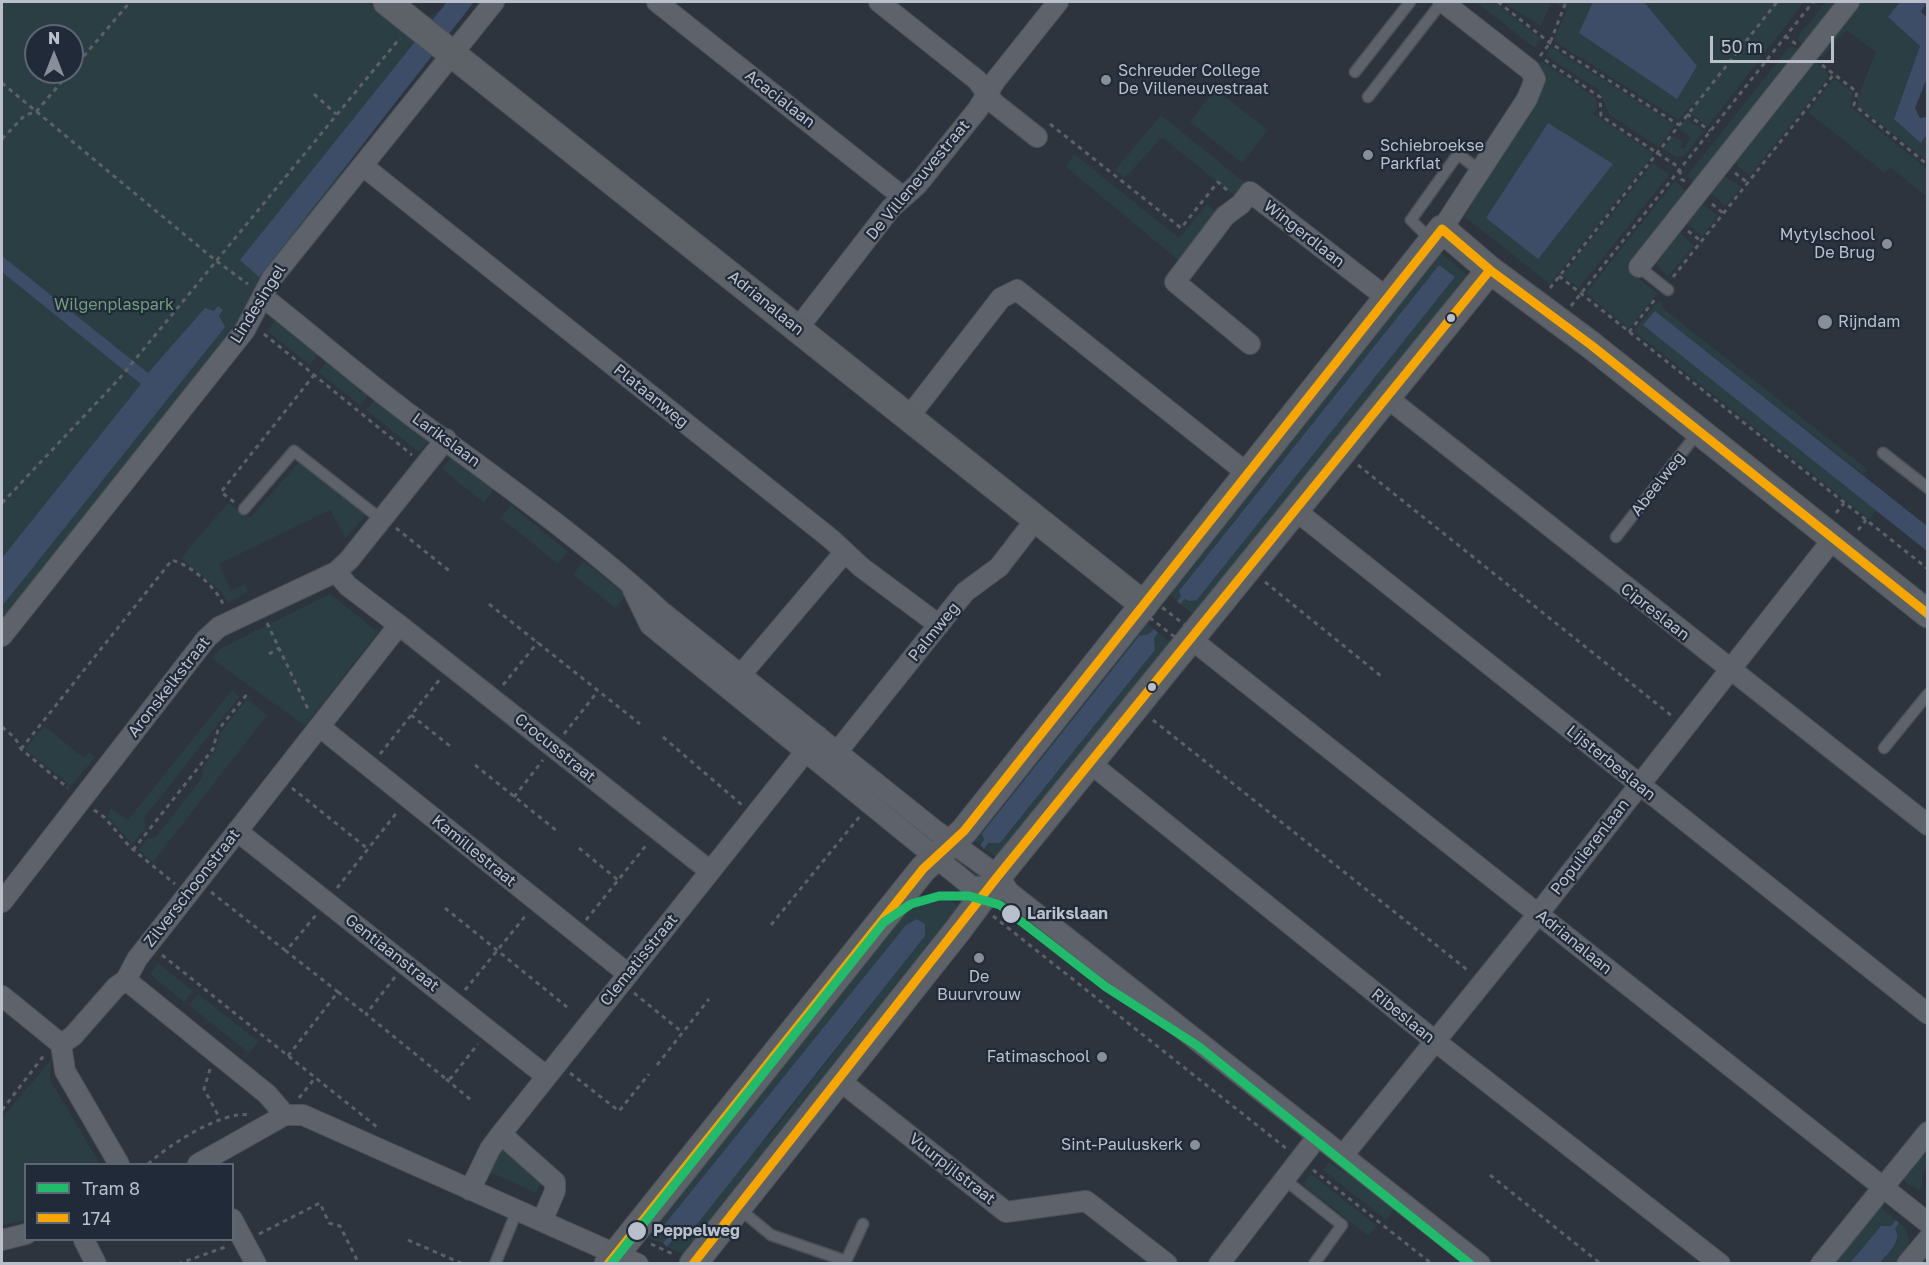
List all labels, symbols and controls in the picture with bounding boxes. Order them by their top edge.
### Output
north arrow [24,24,84,84]
scale bar [1713,24,1838,62]
text: N [48,28,60,48]
text: 50 m [1721,35,1763,57]
place label: Schreuder College De Villeneuvestraat [1118,61,1269,99]
street label: Acacialaan [741,66,819,132]
marker: Schreuder College De Villeneuvestraat [1099,73,1113,87]
street label: De Villeneuvestraat [862,116,974,244]
place label: Schiebroekse Parkflat [1380,136,1484,174]
marker: Schiebroekse Parkflat [1361,148,1375,162]
street label: Wingerdlaan [1260,196,1348,272]
place label: Mytylschool De Brug [1780,225,1875,263]
marker: Mytylschool De Brug [1880,237,1894,251]
street label: Lindesingel [226,261,290,347]
street label: Adrianalaan [724,267,808,339]
park label: Wilgenplaspark [54,295,174,315]
unlabelled marker [1445,312,1457,324]
place label: Rijndam [1838,312,1900,332]
marker: Rijndam [1816,313,1834,331]
street label: Plataanweg [610,360,692,432]
street label: Larikslaan [408,409,484,471]
street label: Abeelweg [1627,448,1689,520]
street label: Cipreslaan [1617,579,1693,645]
street label: Palmweg [904,599,964,665]
street label: Aronskelkstraat [124,633,214,741]
unlabelled marker [1146,681,1158,693]
street label: Crocusstraat [511,709,599,787]
street label: Lijsterbeslaan [1563,721,1659,805]
street label: Populierenlaan [1547,795,1633,899]
street label: Kamillestraat [428,811,520,891]
street label: Zilverschoonstraat [140,825,244,951]
marker: Larikslaan [1000,903,1022,925]
place label: Larikslaan [1027,904,1108,924]
street label: Adrianalaan [1532,906,1616,978]
street label: Gentiaanstraat [341,910,443,996]
street label: Clematisstraat [596,910,682,1010]
marker: De Buurvrouw [972,951,986,965]
place label: De Buurvrouw [937,967,1021,1005]
street label: Ribeslaan [1368,985,1438,1047]
place label: Fatimaschool [987,1047,1090,1067]
marker: Fatimaschool [1095,1050,1109,1064]
street label: Vuurpijlstraat [905,1129,999,1209]
place label: Sint-Pauluskerk [1061,1135,1183,1155]
marker: Sint-Pauluskerk [1188,1138,1202,1152]
legend [24,1163,234,1241]
text: Tram 8 [82,1177,140,1199]
text: 174 [82,1207,111,1229]
marker: Peppelweg [626,1220,648,1242]
place label: Peppelweg [653,1221,740,1241]

